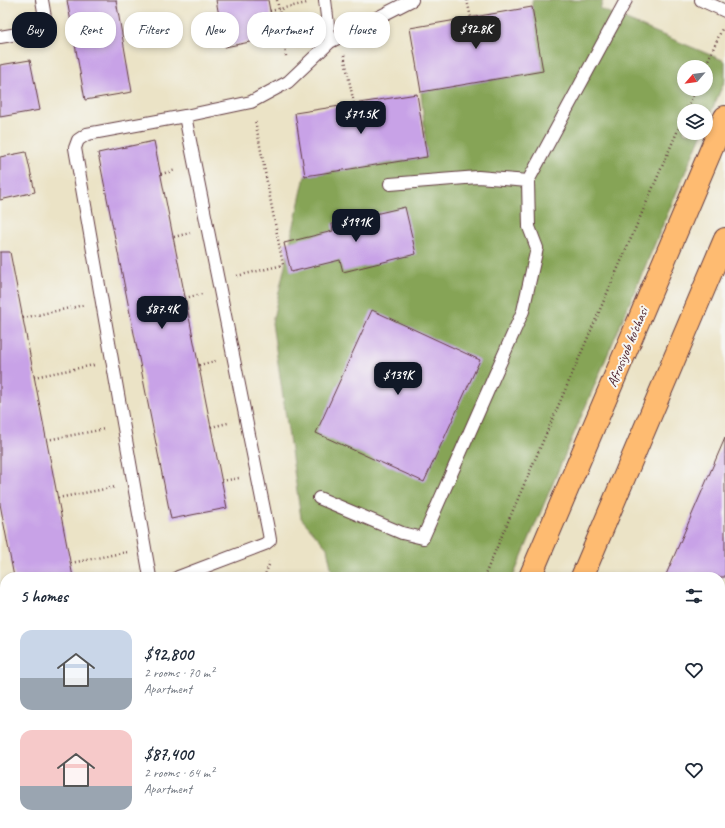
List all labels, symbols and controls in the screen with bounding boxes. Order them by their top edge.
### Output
chip: Buy [12,12,57,48]
chip: Rent [65,12,116,48]
chip: Filters [124,12,183,48]
chip: New [191,12,239,48]
chip: Apartment [247,12,326,48]
chip: House [334,12,390,48]
pin: $92.8K [443,16,509,50]
text: $92.8K [460,21,492,37]
north arrow [677,60,713,96]
map controls [677,60,713,140]
pin: $71.5K [328,101,394,135]
button: layers [677,104,713,140]
text: $71.5K [345,106,377,122]
pin: $191K [328,209,384,243]
text: $191K [341,214,371,230]
pin: $87.4K [129,296,195,330]
text: $87.4K [146,301,178,317]
street label: Afrosiyob ko'chasi [603,303,653,389]
pin: $139K [370,362,426,396]
text: $139K [383,367,413,383]
icon: filters [683,585,705,607]
text: 5 homes [20,586,68,607]
text: $92,800 [144,644,193,665]
icon: home [52,646,100,694]
icon: heart [683,659,705,681]
text: 2 rooms · 70 m² [144,665,214,681]
text: Apartment [144,681,192,697]
text: $87,400 [144,744,193,765]
icon: home [52,746,100,794]
icon: heart [683,759,705,781]
text: 2 rooms · 64 m² [144,765,214,781]
text: Apartment [144,781,192,797]

